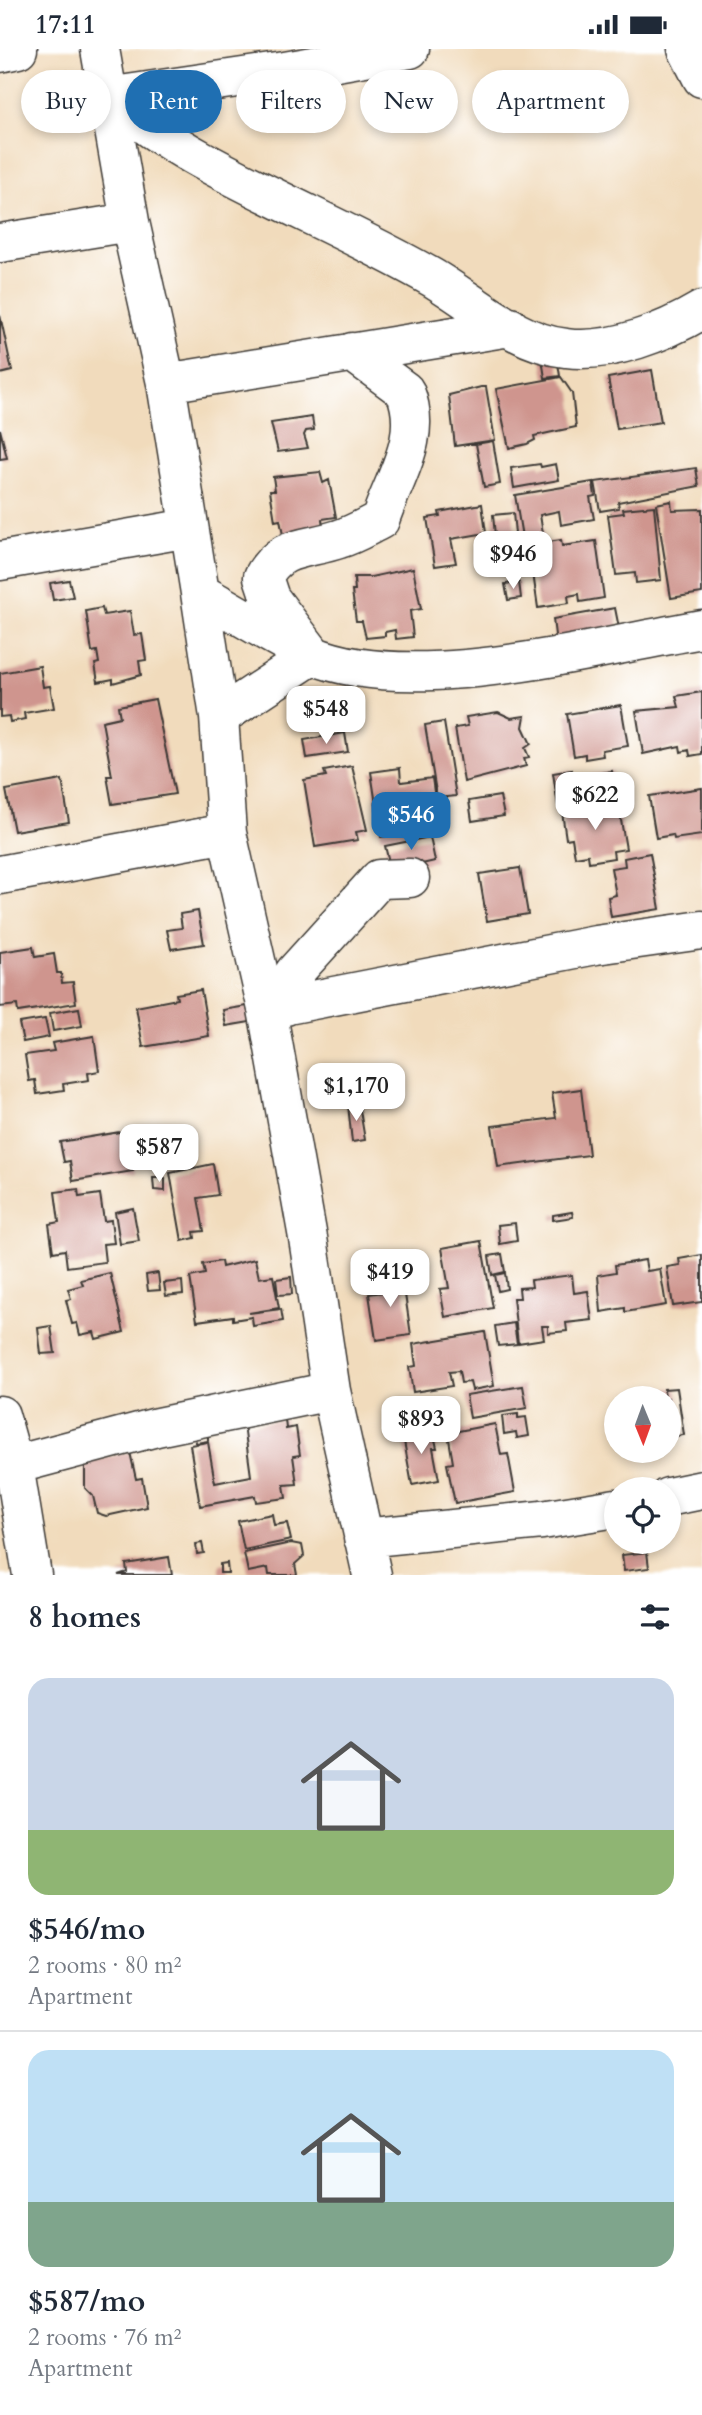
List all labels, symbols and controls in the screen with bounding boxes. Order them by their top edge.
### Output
text: 17:11 [35,7,96,42]
chip: Buy [21,70,111,133]
chip: Rent [125,70,222,133]
chip: Filters [236,70,346,133]
chip: New [360,70,458,133]
chip: Apartment [472,70,629,133]
pin: $946 [472,531,554,591]
text: $946 [489,538,537,569]
pin: $548 [285,687,367,746]
text: $548 [302,693,350,724]
pin: $622 [554,773,636,832]
text: $622 [571,779,619,810]
pin: $546 [370,793,452,852]
text: $546 [387,799,435,830]
pin: $1,170 [299,1063,413,1123]
text: $1,170 [323,1070,389,1101]
pin: $587 [118,1125,200,1184]
text: $587 [135,1131,183,1162]
pin: $419 [349,1249,431,1309]
text: $419 [366,1256,414,1287]
north arrow [604,1386,681,1463]
map controls [604,1386,681,1554]
pin: $893 [380,1397,462,1456]
text: $893 [397,1403,445,1434]
button: locate [604,1477,681,1554]
text: 8 homes [28,1597,141,1638]
icon: filters [636,1598,674,1636]
icon: home [288,1723,414,1849]
text: $546/mo [28,1909,145,1950]
text: 2 rooms · 80 m² [28,1950,181,1981]
text: Apartment [28,1981,132,2012]
icon: home [288,2095,414,2221]
text: $587/mo [28,2281,145,2322]
text: 2 rooms · 76 m² [28,2322,181,2353]
text: Apartment [28,2353,132,2384]

